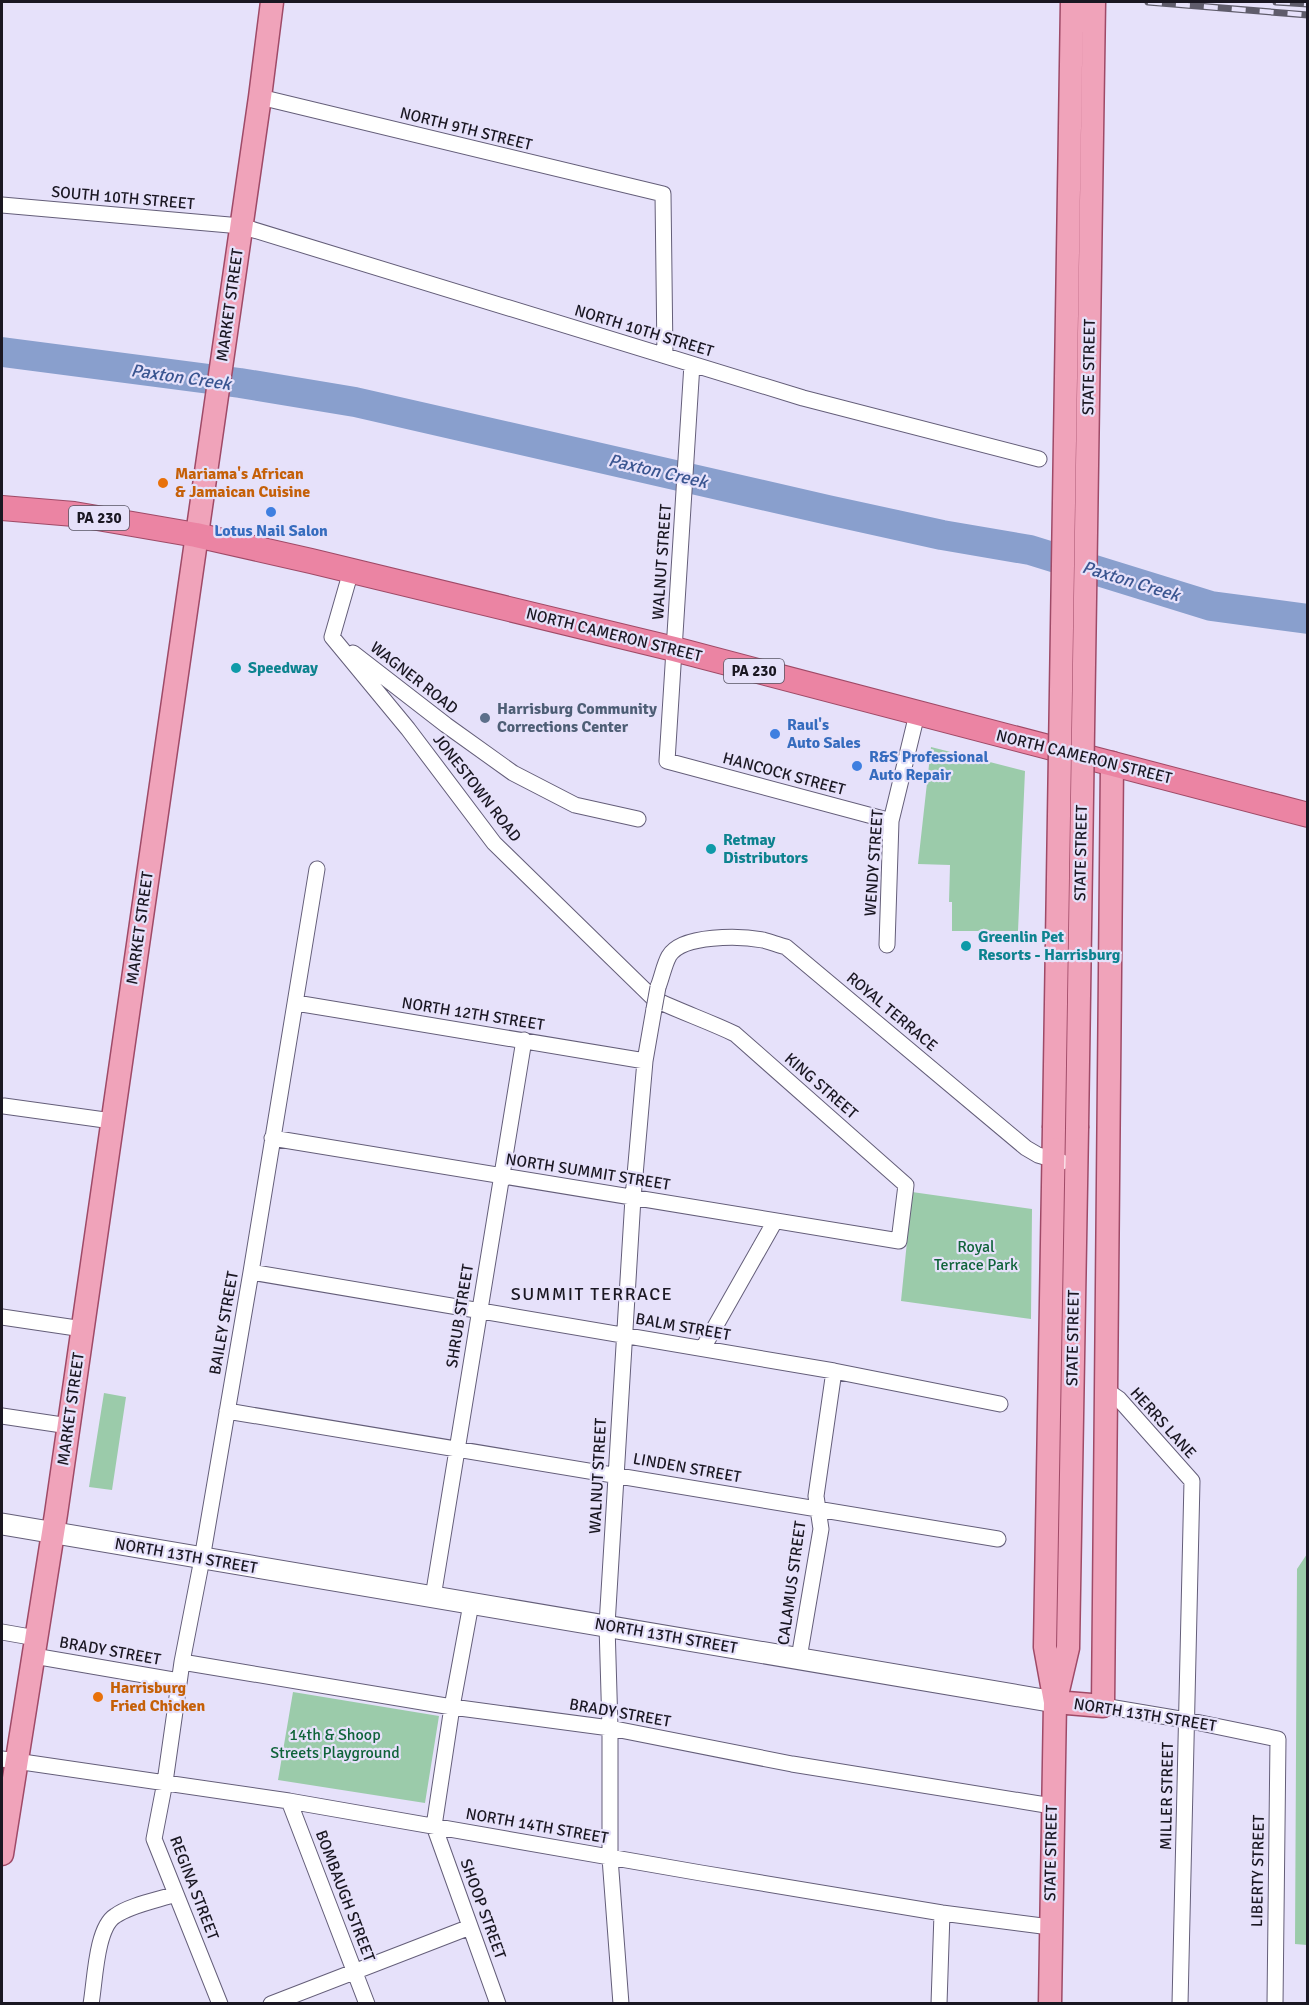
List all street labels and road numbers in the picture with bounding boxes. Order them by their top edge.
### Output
street label: NORTH 9TH STREET [398,103,534,155]
street label: SOUTH 10TH STREET [51,182,196,214]
street label: MARKET STREET [212,247,248,363]
street label: NORTH 10TH STREET [572,300,716,362]
street label: STATE STREET [1078,318,1100,415]
street label: WALNUT STREET [648,503,676,621]
road number: PA 230 [69,506,129,530]
street label: NORTH CAMERON STREET [524,603,704,667]
street label: WAGNER ROAD [366,638,462,718]
road number: PA 230 [724,659,784,683]
street label: NORTH CAMERON STREET [994,725,1174,789]
street label: JONESTOWN ROAD [429,730,525,846]
street label: HANCOCK STREET [720,748,848,800]
street label: STATE STREET [1070,804,1092,901]
street label: WENDY STREET [860,809,888,917]
street label: MARKET STREET [122,870,158,986]
street label: ROYAL TERRACE [842,968,942,1056]
street label: NORTH 12TH STREET [400,993,546,1035]
street label: KING STREET [780,1049,862,1123]
street label: NORTH SUMMIT STREET [504,1149,672,1195]
street label: SHRUB STREET [442,1263,478,1369]
street label: BAILEY STREET [205,1269,243,1376]
street label: STATE STREET [1062,1289,1084,1386]
street label: BALM STREET [634,1309,732,1345]
street label: MARKET STREET [53,1351,89,1467]
street label: HERRS LANE [1126,1383,1200,1463]
street label: WALNUT STREET [585,1417,611,1534]
street label: LINDEN STREET [631,1449,743,1487]
street label: CALAMUS STREET [773,1519,811,1646]
street label: NORTH 13TH STREET [113,1534,259,1578]
street label: NORTH 13TH STREET [593,1614,739,1658]
street label: BRADY STREET [58,1632,162,1670]
street label: BRADY STREET [568,1694,672,1732]
street label: NORTH 13TH STREET [1072,1694,1218,1736]
street label: MILLER STREET [1156,1742,1178,1850]
street label: NORTH 14TH STREET [464,1804,610,1848]
street label: STATE STREET [1040,1804,1062,1901]
street label: LIBERTY STREET [1247,1815,1269,1927]
street label: BOMBAUGH STREET [311,1827,379,1965]
street label: REGINA STREET [165,1833,223,1943]
street label: SHOOP STREET [456,1856,510,1962]

